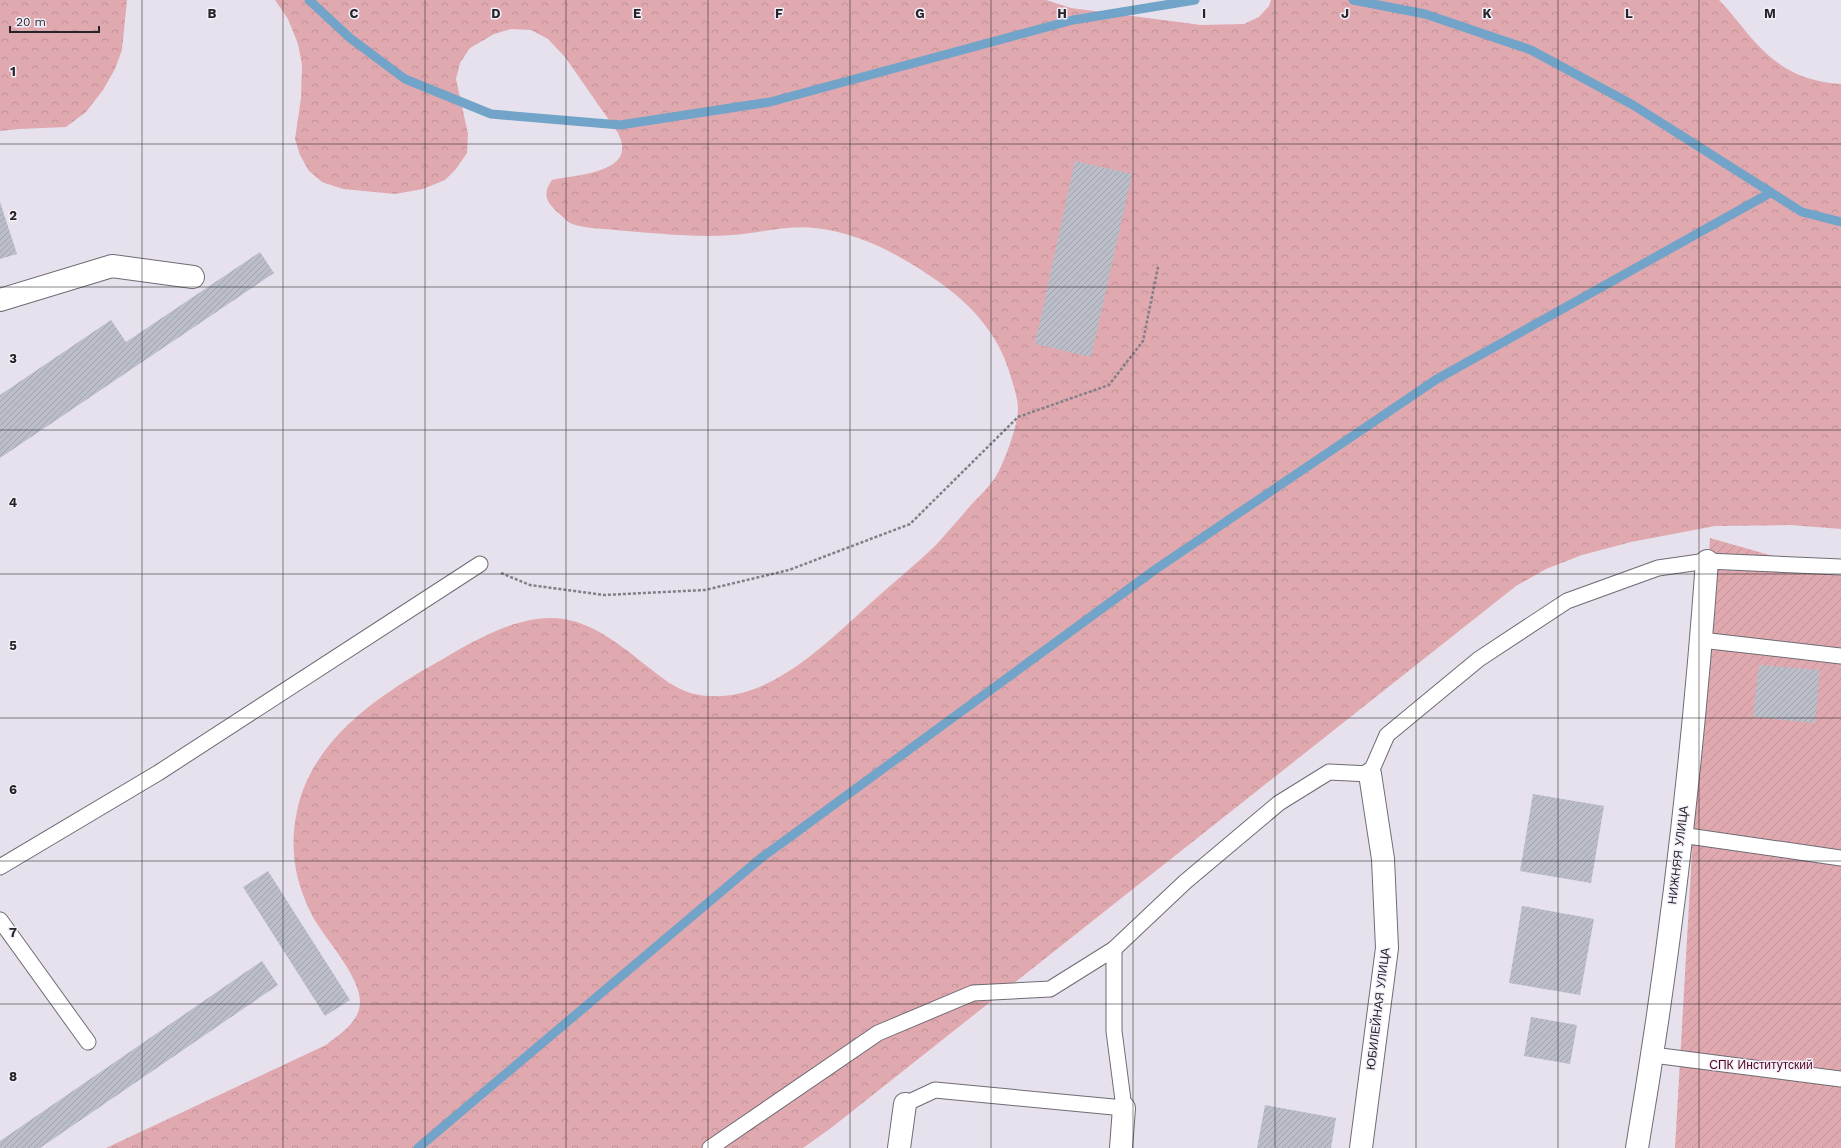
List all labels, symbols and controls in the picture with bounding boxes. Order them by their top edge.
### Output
text: B [208,6,217,21]
text: C [350,6,359,21]
text: D [491,6,501,21]
text: E [633,6,641,21]
text: F [775,6,783,21]
text: G [915,6,925,21]
text: H [1057,6,1067,21]
text: I [1202,6,1206,21]
text: J [1341,6,1349,21]
text: K [1482,6,1492,21]
text: L [1625,6,1633,21]
text: M [1764,6,1776,21]
scale bar [10,8,99,34]
text: 20 m [16,15,46,29]
text: 1 [10,64,16,79]
text: 2 [9,208,17,223]
text: 3 [9,351,17,366]
text: 4 [9,495,18,510]
text: 5 [9,638,17,653]
text: 6 [9,782,17,797]
street label: НИЖНЯЯ УЛИЦА [1665,805,1691,905]
text: 7 [9,925,17,940]
street label: ЮБИЛЕЙНАЯ УЛИЦА [1363,947,1392,1071]
park label: СПК Институтский [1709,1058,1813,1072]
text: 8 [9,1069,17,1084]

